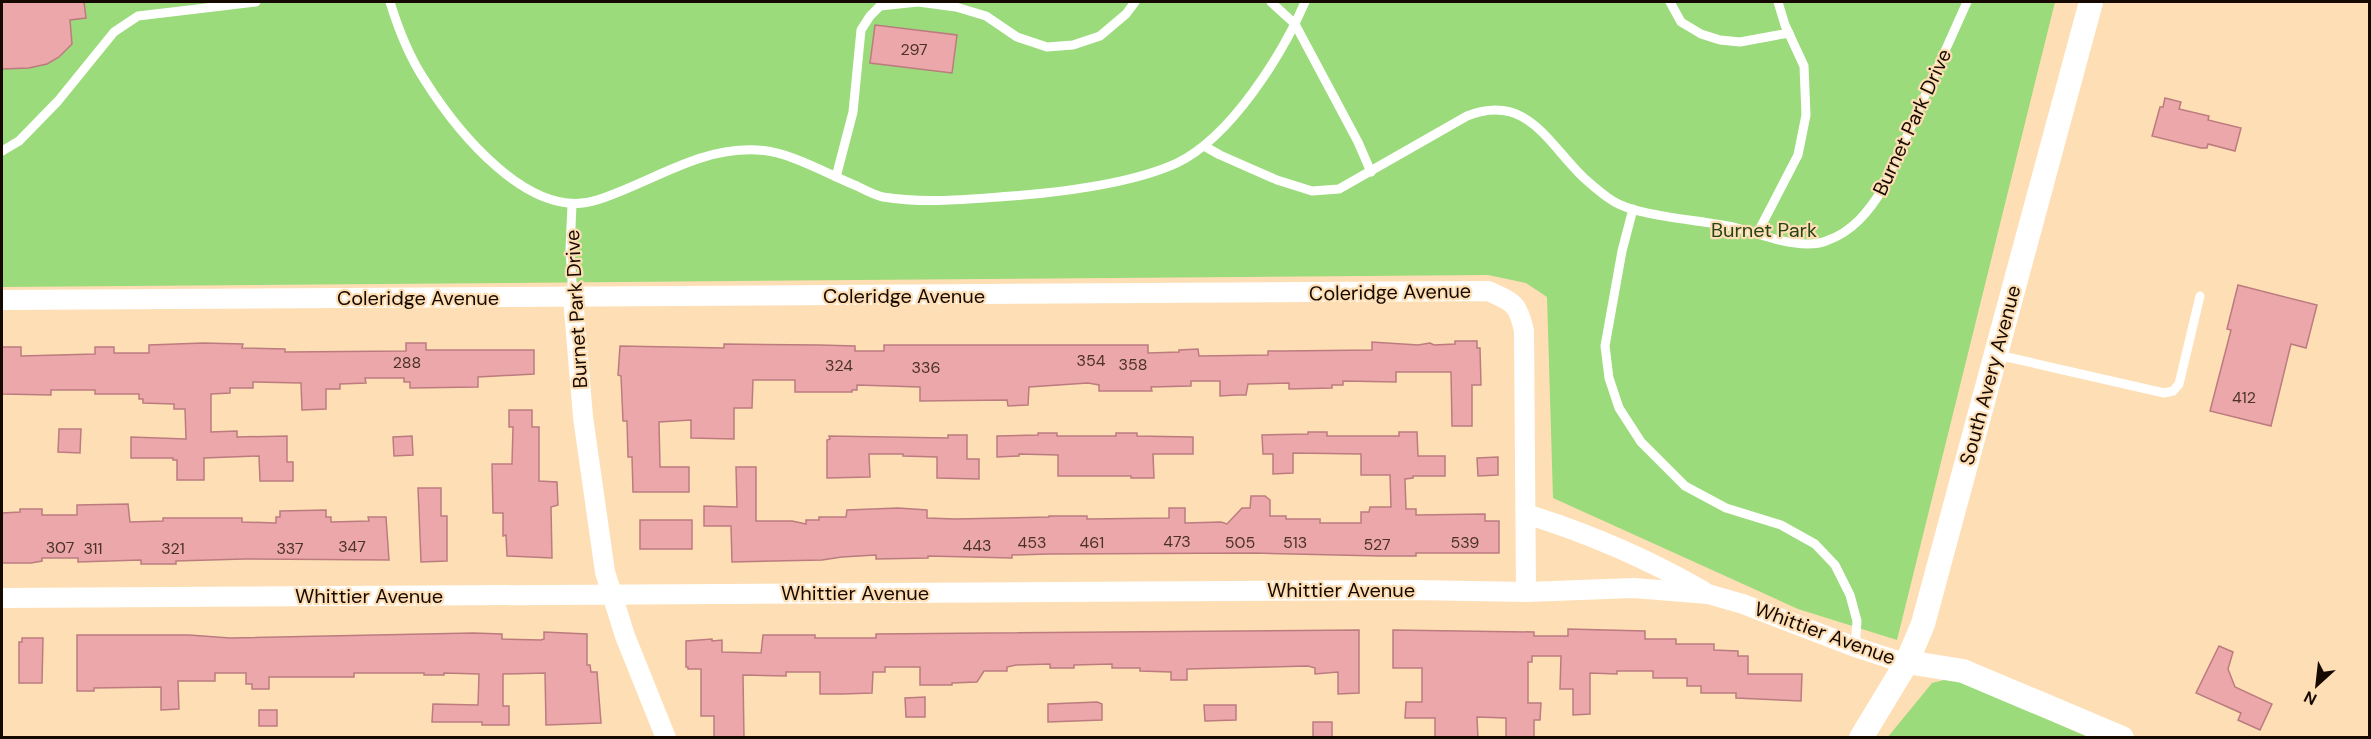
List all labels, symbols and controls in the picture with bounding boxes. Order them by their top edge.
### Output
house number: 297 [900,39,928,60]
street label: Burnet Park Drive [1867,45,1957,199]
park label: Burnet Park [1711,217,1817,243]
street label: Burnet Park Drive [559,229,593,389]
street label: Coleridge Avenue [1309,278,1471,306]
street label: South Avery Avenue [1953,282,2027,468]
street label: Coleridge Avenue [823,283,985,309]
street label: Coleridge Avenue [337,285,499,311]
house number: 354 [1077,350,1106,371]
house number: 288 [393,352,421,373]
house number: 358 [1119,354,1147,375]
house number: 324 [825,355,853,376]
house number: 336 [912,357,940,378]
house number: 412 [2232,387,2256,408]
house number: 473 [1163,531,1191,552]
house number: 453 [1018,532,1046,553]
house number: 461 [1080,532,1104,553]
house number: 505 [1225,532,1255,553]
house number: 513 [1283,532,1307,553]
house number: 539 [1451,532,1479,553]
house number: 527 [1364,534,1390,555]
house number: 443 [963,535,991,556]
house number: 347 [338,536,366,557]
house number: 307 [46,537,74,558]
house number: 311 [83,538,103,559]
house number: 321 [161,538,185,559]
house number: 337 [276,538,304,559]
street label: Whittier Avenue [1267,577,1415,603]
street label: Whittier Avenue [781,580,929,606]
street label: Whittier Avenue [295,583,443,609]
street label: Whittier Avenue [1751,595,1899,671]
north arrow [2287,655,2347,715]
text: N [2300,686,2320,710]

